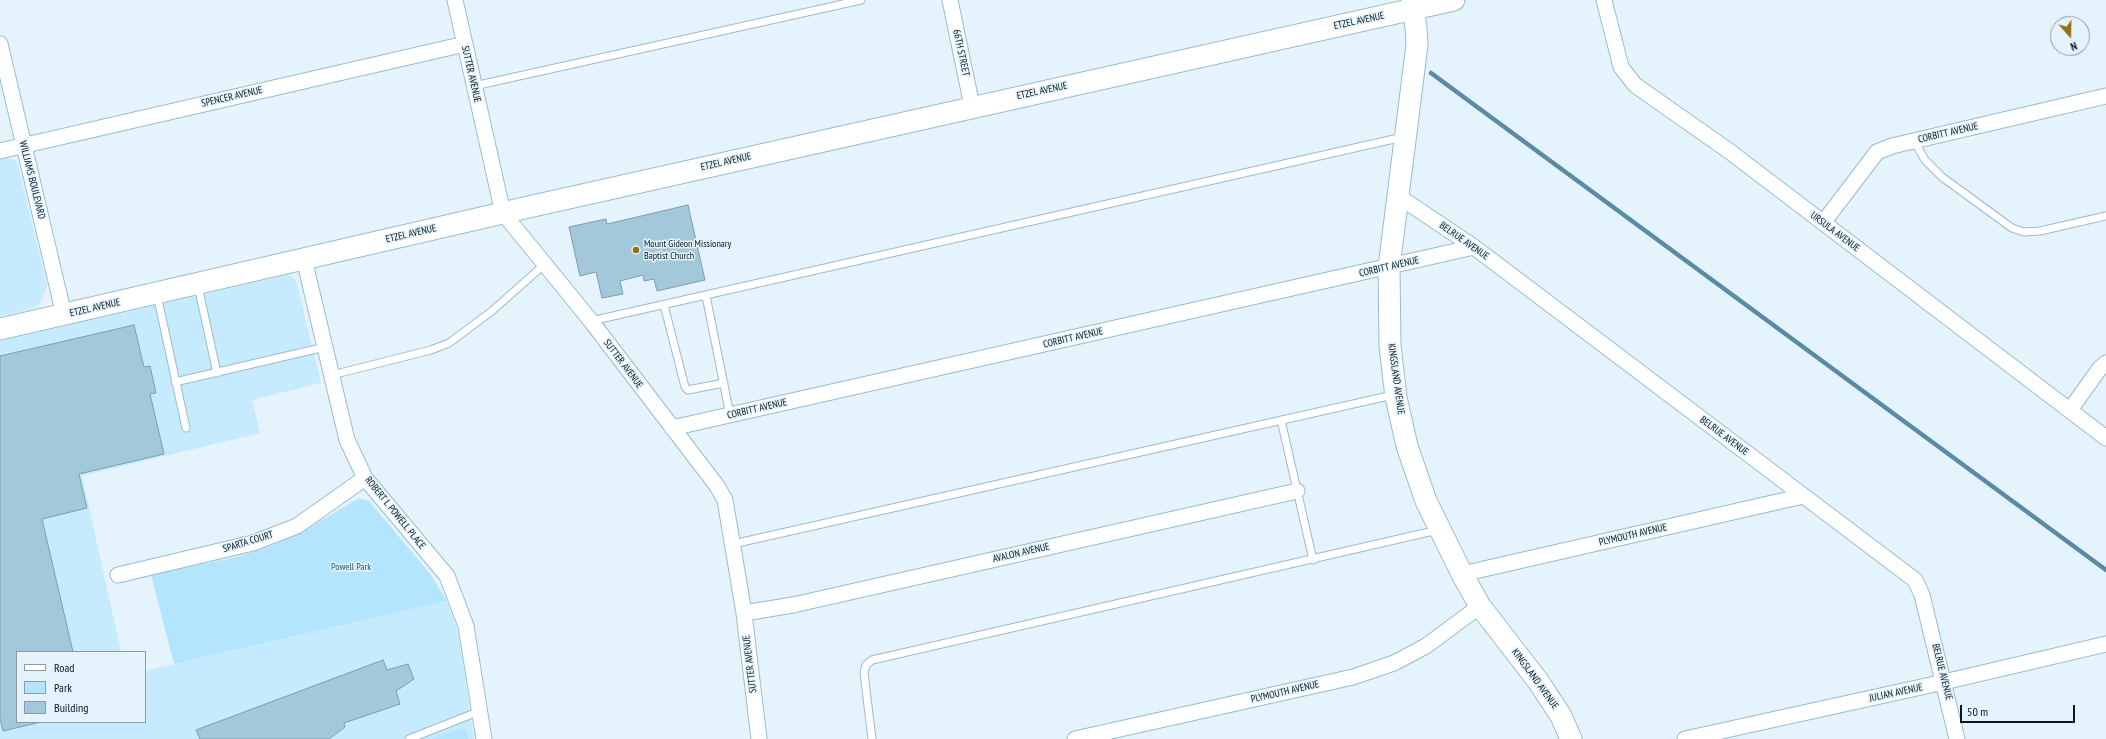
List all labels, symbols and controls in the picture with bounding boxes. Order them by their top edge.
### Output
street label: ETZEL AVENUE [1333,10,1385,32]
north arrow [2050,16,2090,56]
street label: 66TH STREET [950,28,972,78]
text: N [2069,39,2079,54]
street label: SUTTER AVENUE [459,44,483,104]
street label: ETZEL AVENUE [1016,80,1068,102]
street label: SPENCER AVENUE [200,84,264,110]
street label: CORBITT AVENUE [1917,120,1979,146]
street label: WILLIAMS BOULEVARD [16,140,48,220]
street label: ETZEL AVENUE [700,150,752,174]
street label: URSULA AVENUE [1808,210,1862,254]
street label: BELRUE AVENUE [1437,220,1491,262]
street label: ETZEL AVENUE [385,222,437,246]
place label: Mount Gideon Missionary Baptist Church [644,238,731,262]
marker: Mount Gideon Missionary Baptist Church [631,245,641,255]
street label: CORBITT AVENUE [1358,254,1420,280]
street label: ETZEL AVENUE [69,296,121,320]
street label: CORBITT AVENUE [1042,325,1104,351]
street label: SUTTER AVENUE [601,337,645,391]
street label: KINGSLAND AVENUE [1385,343,1407,415]
street label: CORBITT AVENUE [726,396,788,422]
street label: BELRUE AVENUE [1697,414,1751,458]
street label: ROBERT L POWELL PLACE [362,474,428,552]
street label: PLYMOUTH AVENUE [1598,521,1668,549]
street label: SPARTA COURT [221,529,275,555]
street label: AVALON AVENUE [991,541,1051,565]
park label: Powell Park [331,561,371,573]
street label: SUTTER AVENUE [741,634,759,694]
street label: BELRUE AVENUE [1929,643,1955,701]
street label: KINGSLAND AVENUE [1509,646,1561,712]
legend [16,651,146,723]
text: Road [54,660,74,675]
street label: PLYMOUTH AVENUE [1250,678,1320,706]
text: Park [54,680,72,695]
street label: JULIAN AVENUE [1868,681,1924,705]
scale bar [1962,697,2077,723]
text: Building [54,700,89,715]
text: 50 m [1967,704,1988,719]

